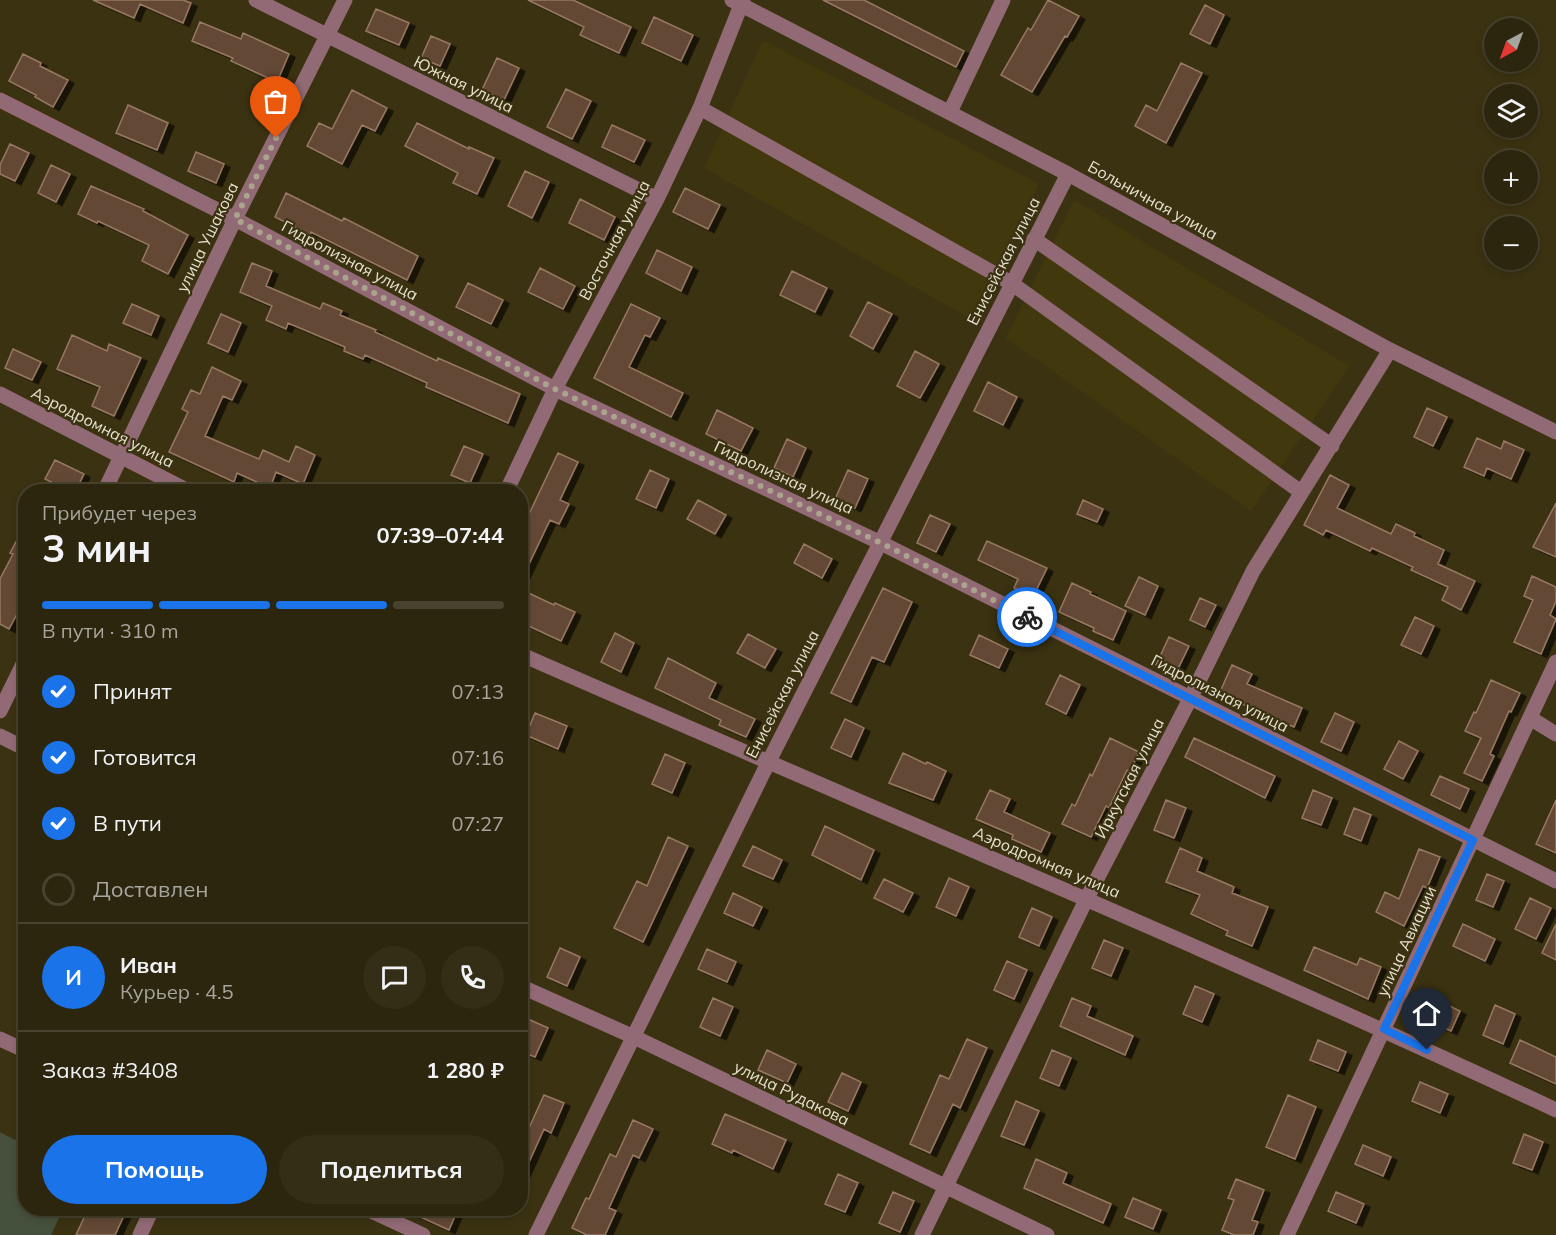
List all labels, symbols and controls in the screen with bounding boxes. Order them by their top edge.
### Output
north arrow [1484,18,1538,72]
map controls [1484,18,1538,270]
street label: Южная улица [411,51,517,117]
pin [250,76,301,138]
button: layers [1484,84,1538,138]
icon: bag [259,85,292,118]
button: + [1484,150,1538,204]
street label: Больничная улица [1085,156,1221,244]
street label: Восточная улица [574,177,654,303]
street label: улица Ушакова [172,179,242,295]
street label: Енисейская улица [962,194,1044,328]
street label: Гидролизная улица [278,216,422,304]
button: − [1484,216,1538,270]
street label: Аэродромная улица [28,382,178,472]
street label: Гидролизная улица [711,436,857,518]
text: Прибудет через [42,500,197,525]
text: 07:39–07:44 [376,521,504,549]
text: 3 мин [42,523,151,572]
courier [997,587,1057,647]
icon: bike [1011,601,1044,634]
text: В пути · 310 m [42,618,178,643]
street label: Енисейская улица [741,627,823,761]
street label: Гидролизная улица [1148,650,1292,736]
icon: check [42,675,75,708]
text: Принят [93,677,172,705]
text: 07:13 [451,679,504,704]
street label: Иркутская улица [1090,715,1168,841]
icon: check [42,741,75,774]
text: Готовится [93,743,197,771]
text: 07:16 [451,745,504,770]
icon: check [42,807,75,840]
text: В пути [93,809,162,837]
text: 07:27 [451,811,504,836]
street label: Аэродромная улица [971,822,1123,902]
text: Доставлен [93,875,209,903]
street label: улица Авиации [1372,883,1440,999]
button: chat [363,946,426,1009]
button: phone [441,946,504,1009]
text: Иван [120,951,177,979]
text: И [65,963,82,991]
text: Курьер · 4.5 [120,979,234,1004]
pin [1401,988,1452,1050]
icon: home [1410,997,1443,1030]
text: Заказ #3408 [42,1056,178,1084]
text: 1 280 ₽ [426,1056,504,1084]
street label: улица Рудакова [731,1056,853,1130]
button: Помощь [42,1135,267,1204]
button: Поделиться [279,1135,504,1204]

